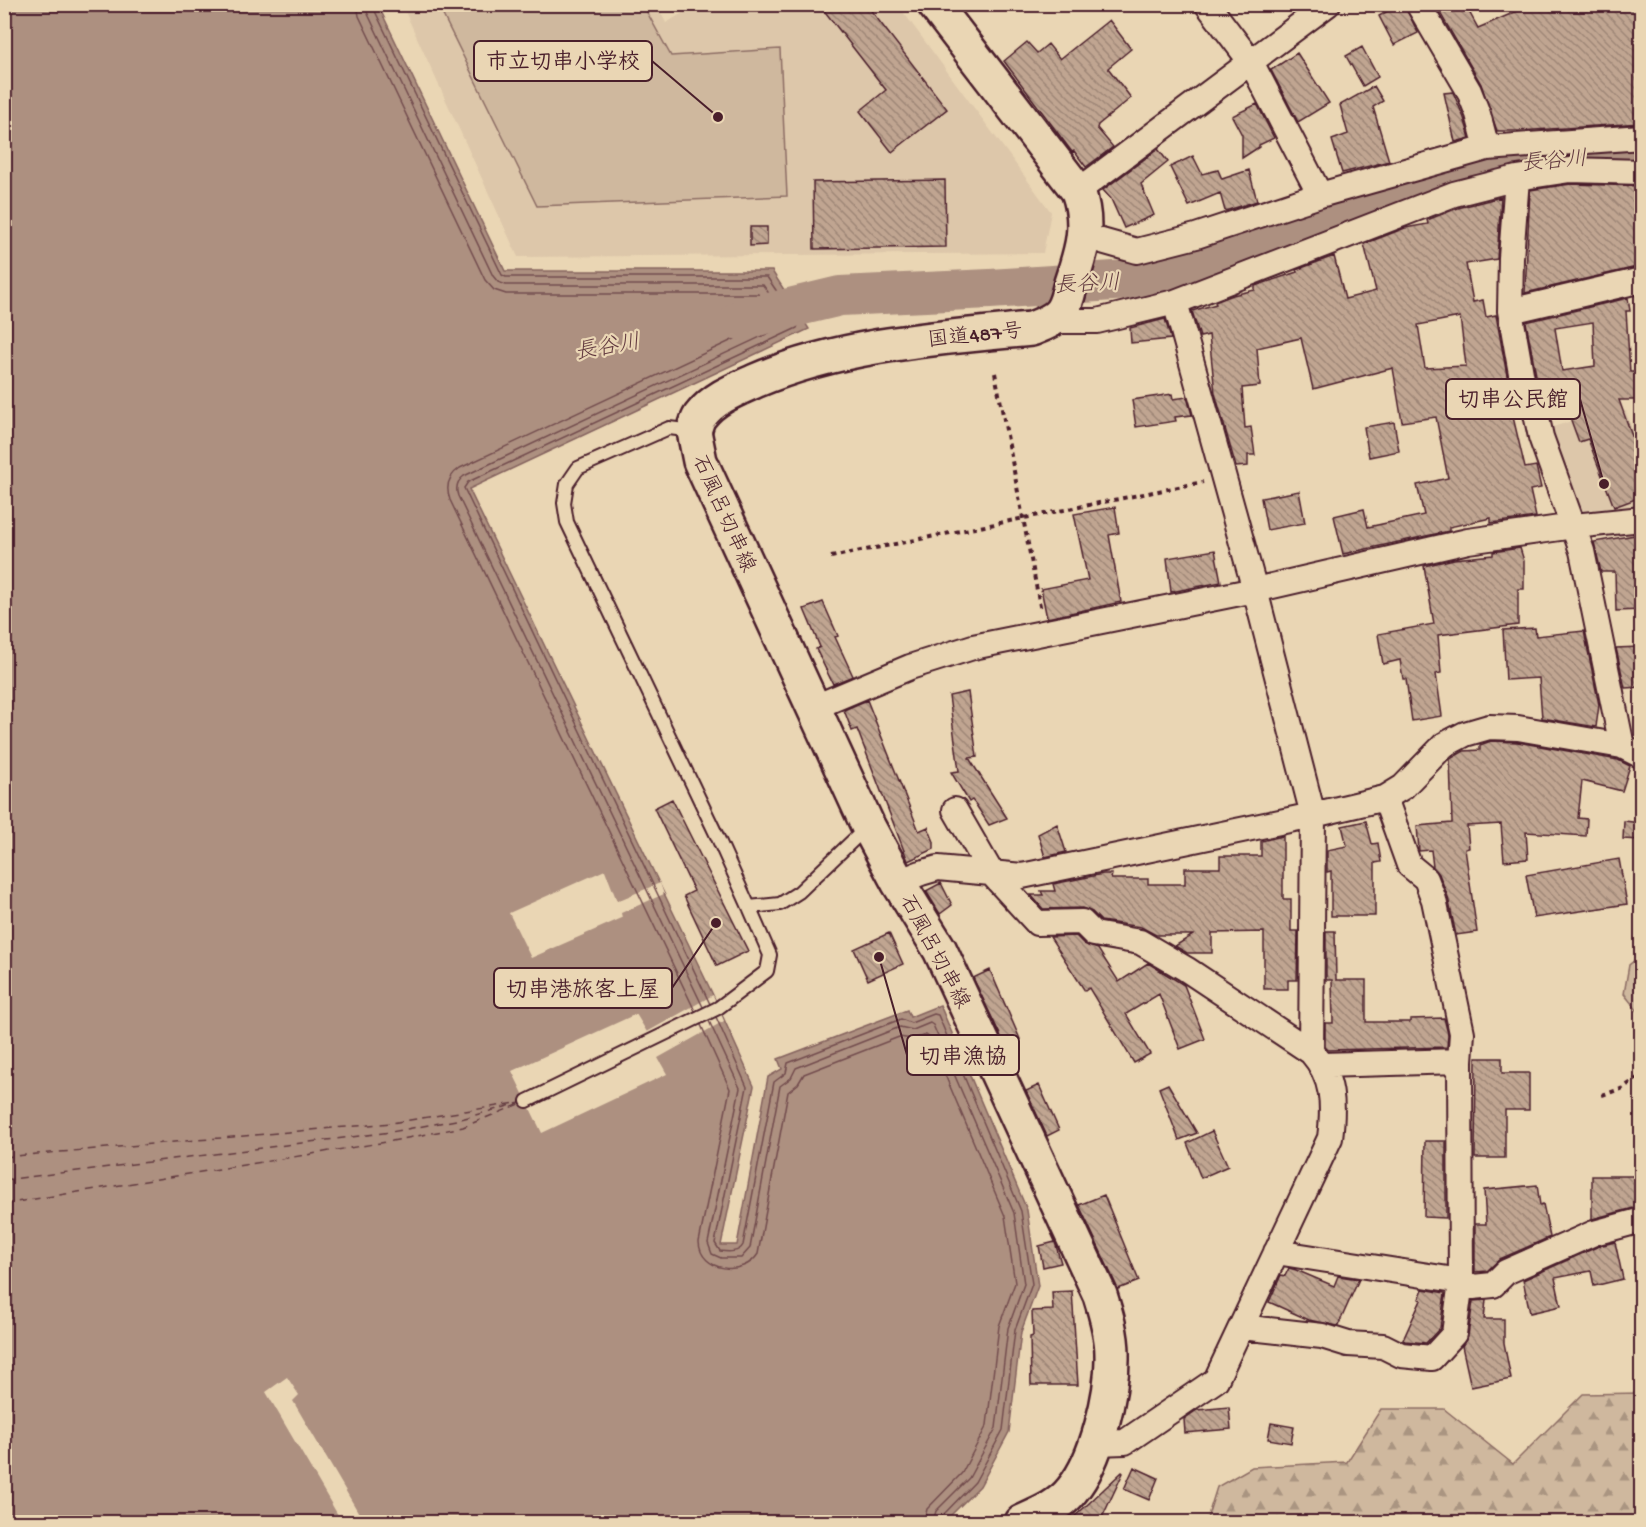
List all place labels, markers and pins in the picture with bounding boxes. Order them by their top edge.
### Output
callout: 市立切串小学校 [474,41,652,81]
callout: 切串公民館 [1446,379,1580,419]
callout: 切串港旅客上屋 [494,968,672,1008]
callout: 切串漁協 [907,1035,1019,1075]

